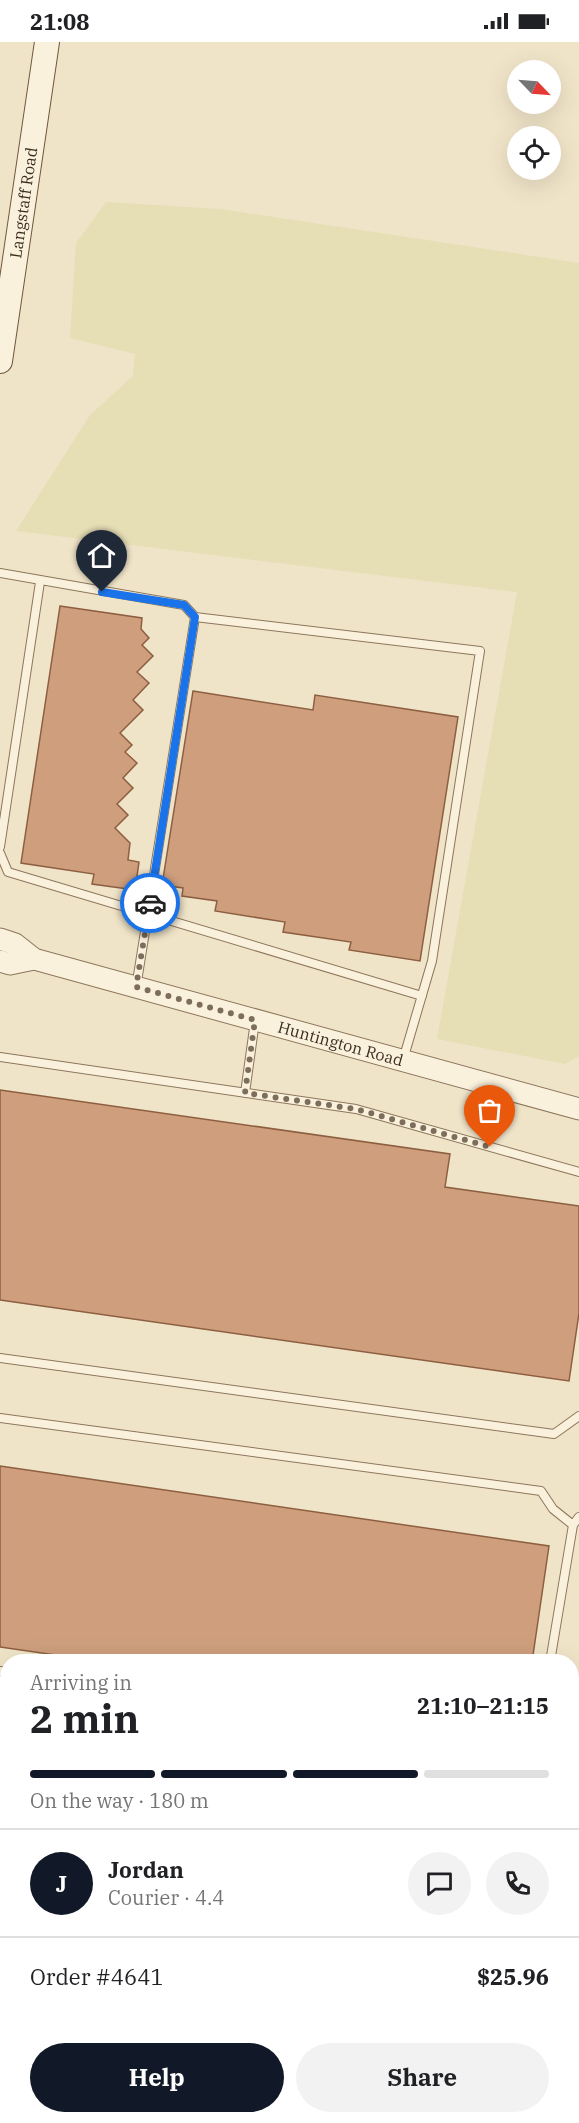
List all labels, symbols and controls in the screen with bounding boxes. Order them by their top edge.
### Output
text: 21:08 [30,7,89,36]
north arrow [507,60,561,114]
map controls [507,60,561,180]
button: locate [507,126,561,180]
street label: Langstaff Road [5,146,41,260]
pin [76,530,127,592]
icon: home [85,539,118,572]
courier [120,873,180,933]
icon: car [134,887,167,920]
street label: Huntington Road [276,1017,406,1070]
pin [464,1085,515,1147]
icon: bag [473,1094,506,1127]
text: Arriving in [30,1669,132,1696]
text: 21:10–21:15 [417,1691,549,1720]
text: 2 min [30,1693,139,1744]
text: On the way · 180 m [30,1787,209,1814]
button: chat [408,1852,471,1915]
button: phone [486,1852,549,1915]
text: Jordan [108,1855,184,1884]
text: J [56,1869,67,1898]
text: Courier · 4.4 [108,1884,224,1911]
text: Order #4641 [30,1962,164,1991]
text: $25.96 [477,1962,549,1991]
button: Help [30,2043,284,2112]
button: Share [296,2043,549,2112]

